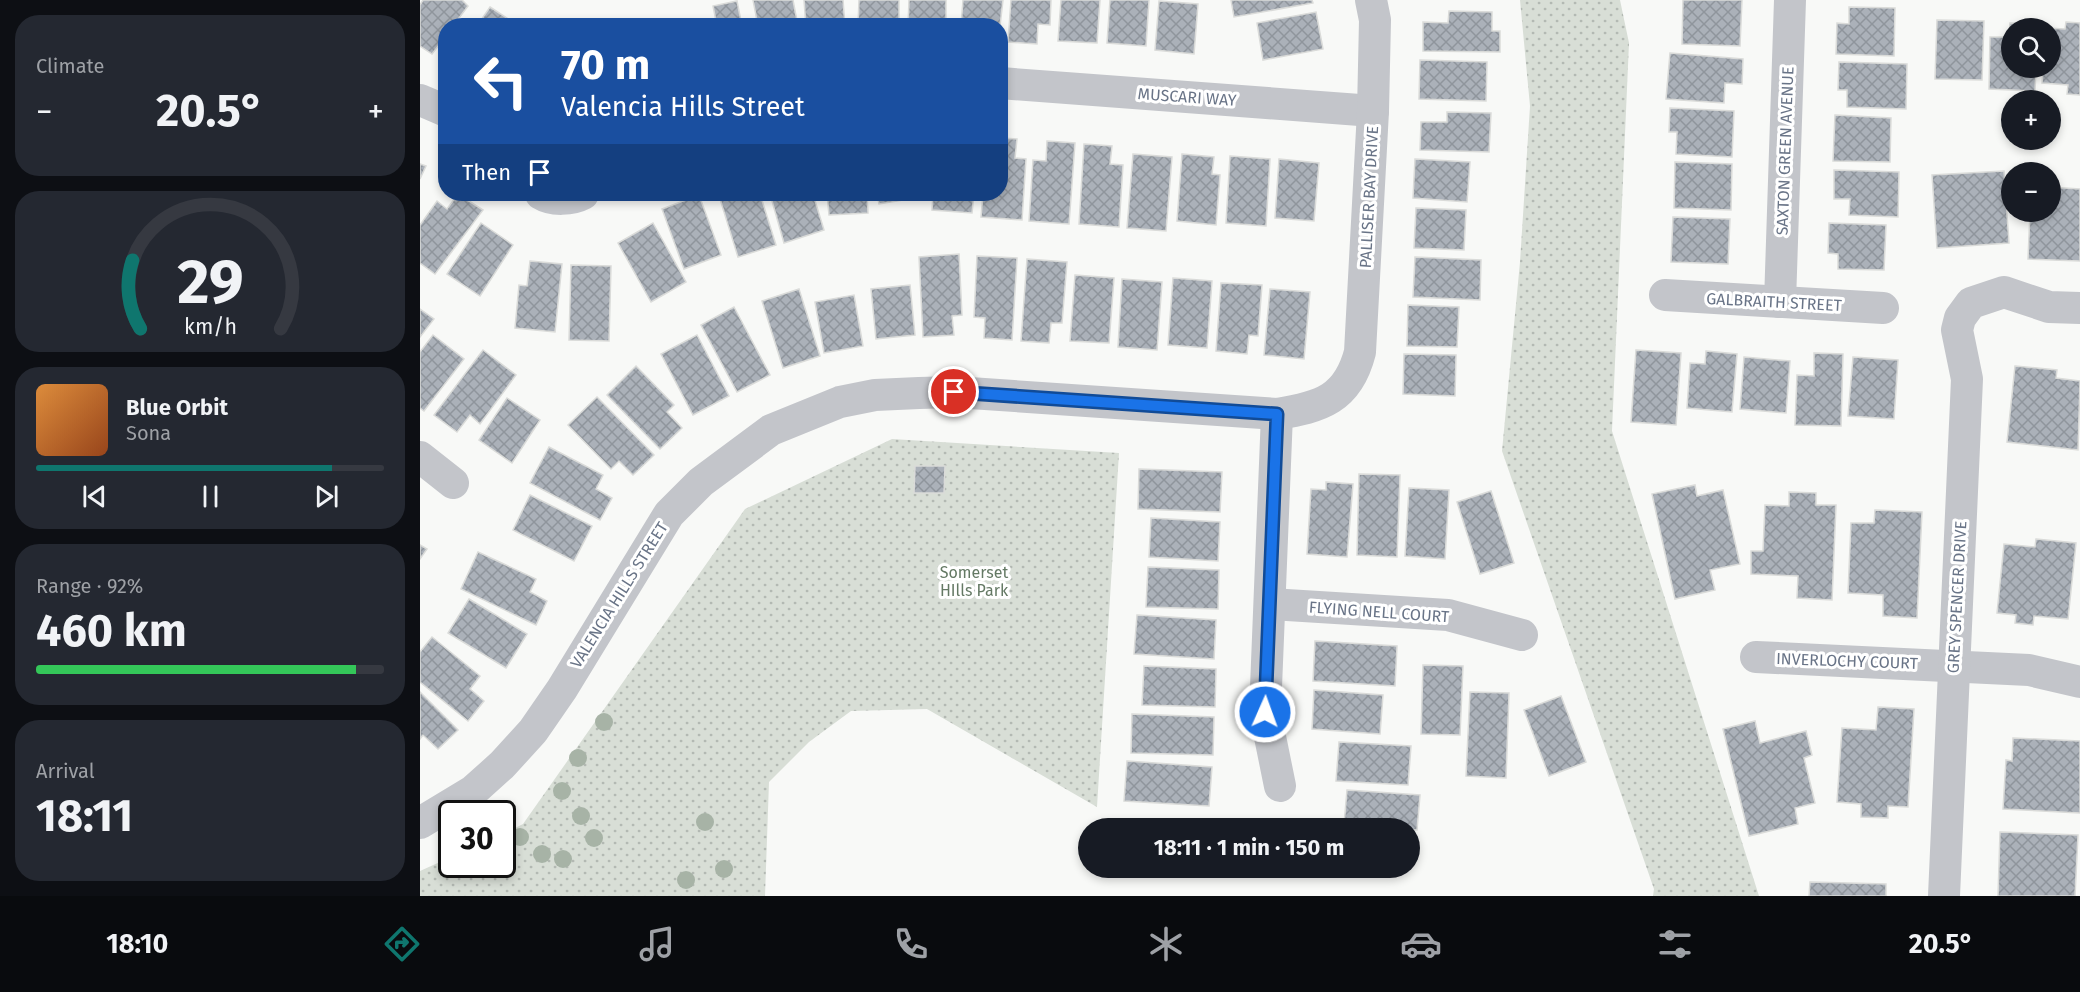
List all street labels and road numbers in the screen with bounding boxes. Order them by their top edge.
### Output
street label: SAXTON GREEN AVENUE [1773,66,1797,236]
street label: MUSCARI WAY [1137,84,1237,110]
street label: PALLISER BAY DRIVE [1356,125,1382,269]
street label: GALBRAITH STREET [1706,289,1843,315]
street label: VALENCIA HILLS STREET [566,518,672,671]
street label: GREY SPENCER DRIVE [1944,520,1970,674]
street label: FLYING NELL COURT [1308,598,1451,626]
street label: INVERLOCHY COURT [1776,649,1919,673]

